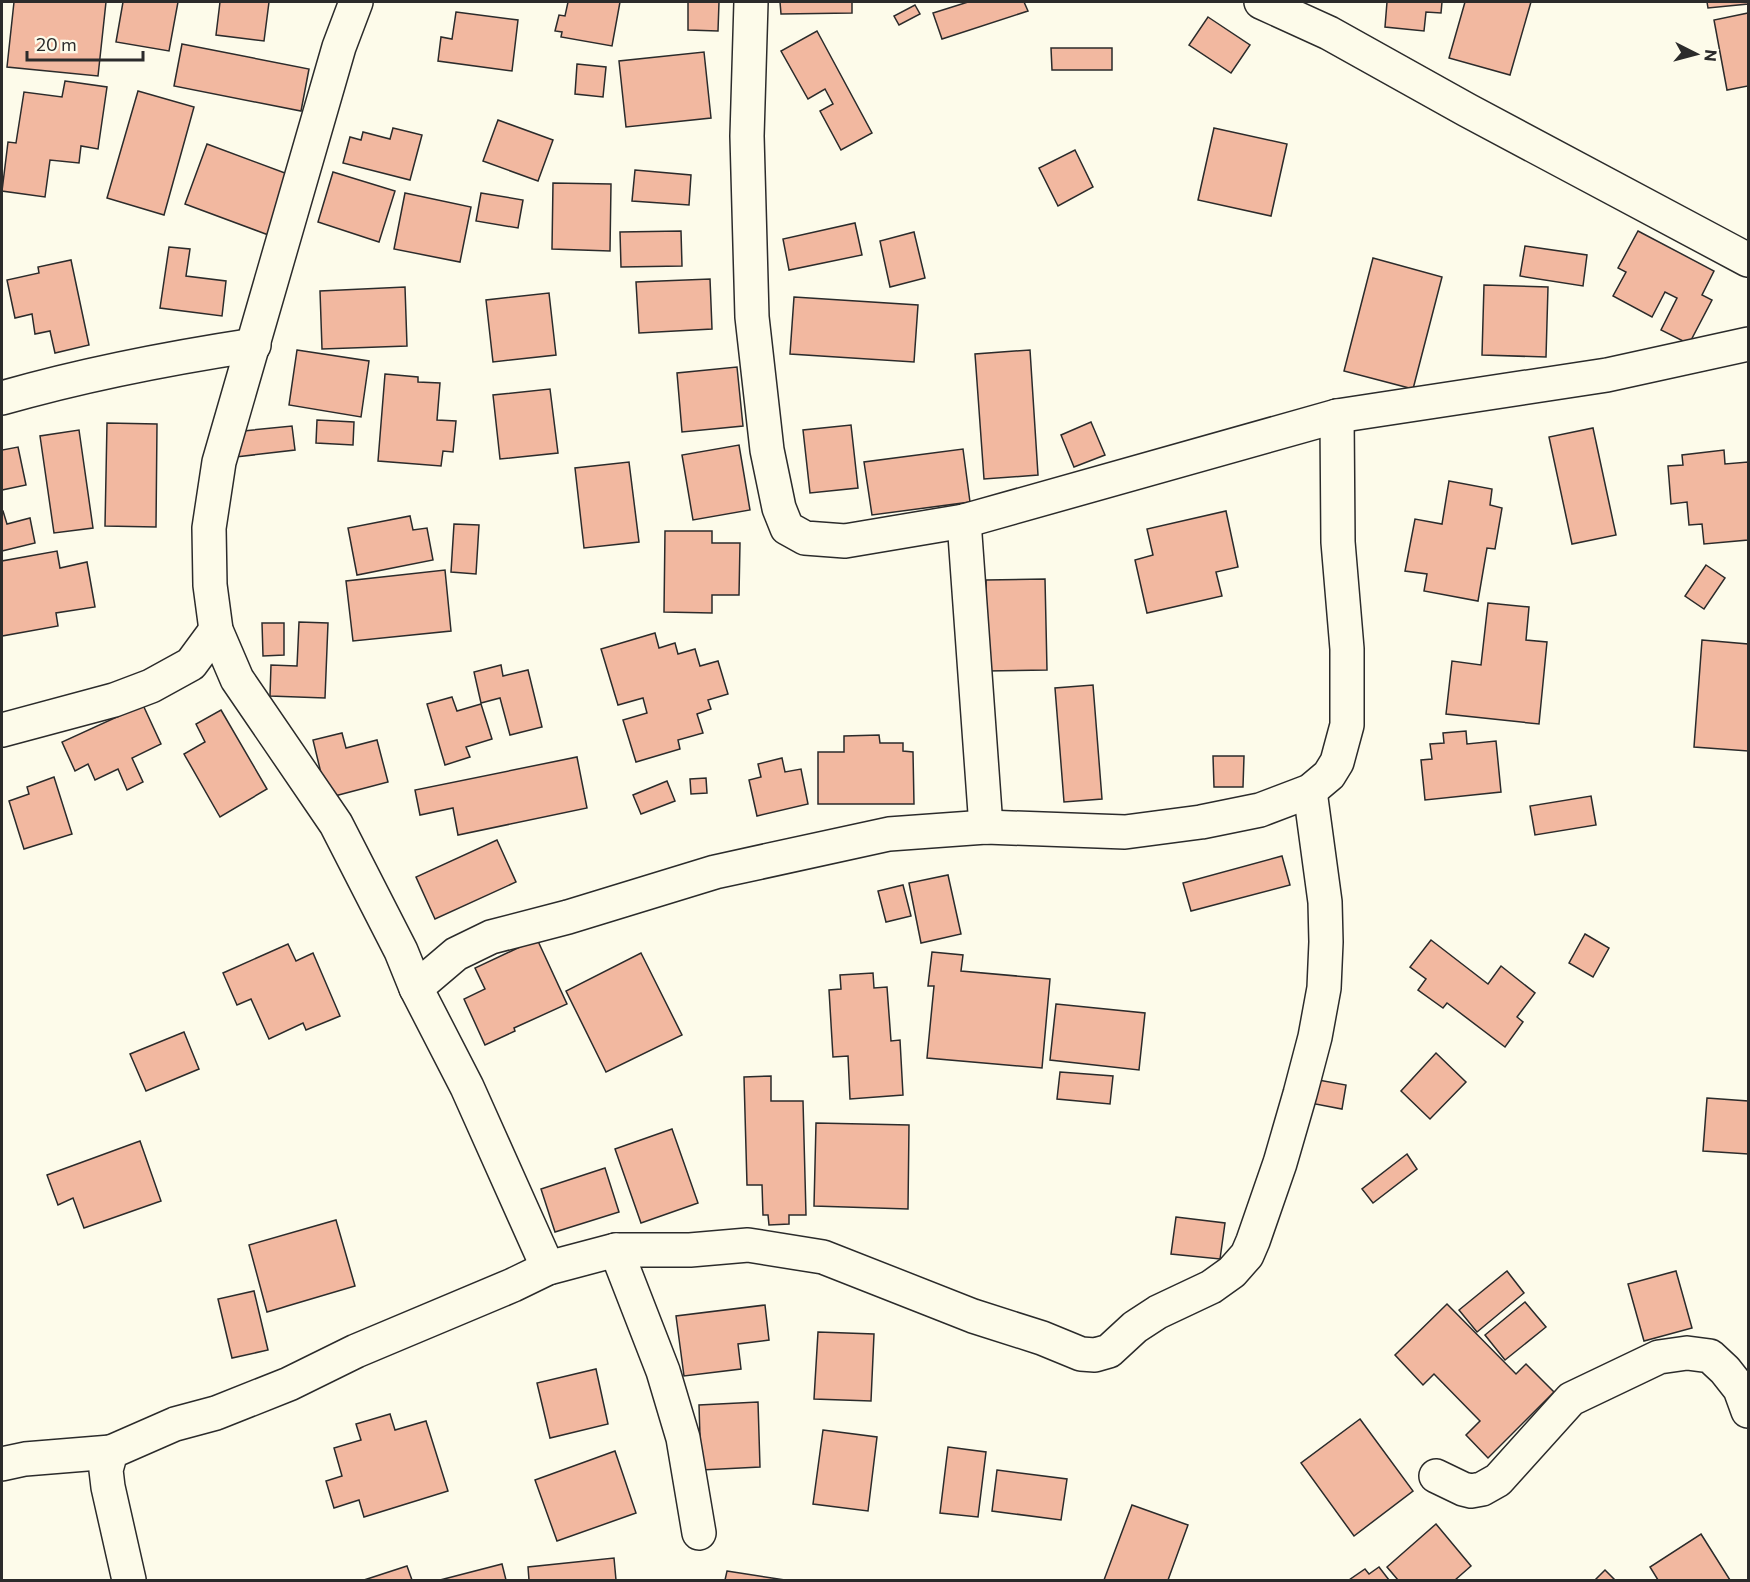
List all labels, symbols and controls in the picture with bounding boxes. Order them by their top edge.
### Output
scale bar [27,24,142,62]
north arrow [1666,24,1726,84]
text: 20 m [36,33,77,55]
text: N [1701,49,1721,63]

